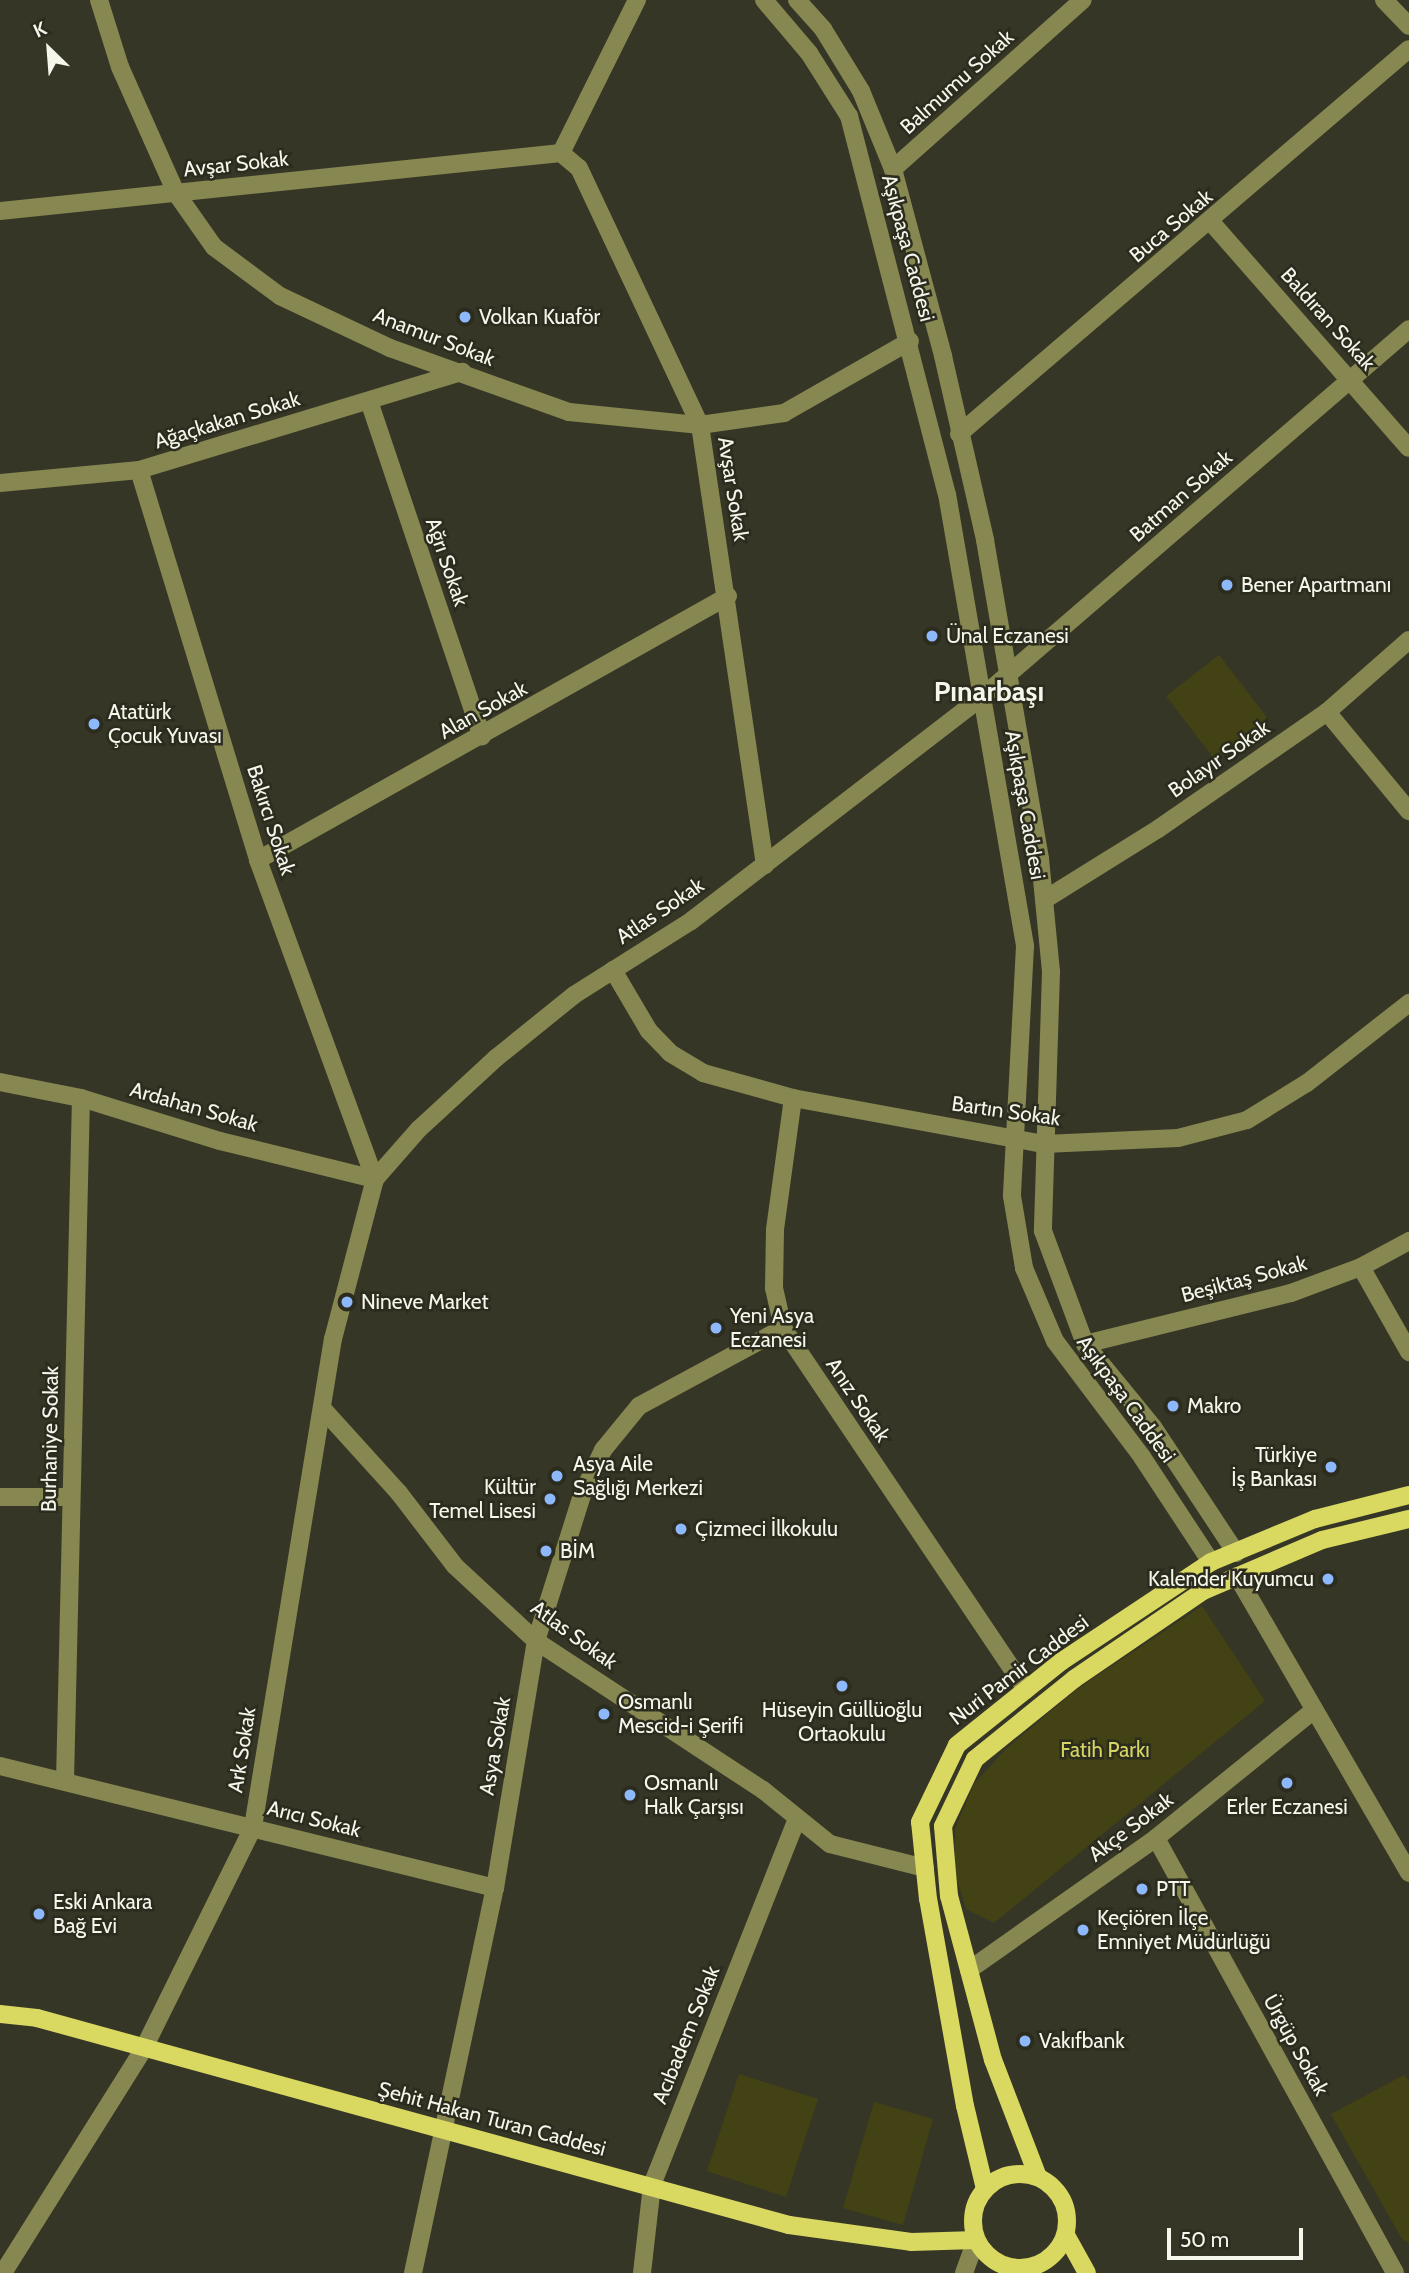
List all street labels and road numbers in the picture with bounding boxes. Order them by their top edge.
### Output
street label: Balmumu Sokak [895,25,1019,139]
street label: Avşar Sokak [182,146,290,182]
street label: Aşıkpaşa Caddesi [876,172,940,324]
street label: Buca Sokak [1124,184,1218,268]
street label: Baldıran Sokak [1275,263,1381,375]
street label: Anamur Sokak [370,302,498,372]
street label: Ağaçkakan Sokak [151,386,303,454]
street label: Avşar Sokak [712,435,754,543]
street label: Batman Sokak [1125,445,1237,547]
street label: Ağrı Sokak [420,514,474,610]
street label: Alan Sokak [435,675,531,745]
street label: Bolayır Sokak [1164,715,1274,803]
street label: Aşıkpaşa Caddesi [999,728,1051,882]
street label: Bakırcı Sokak [241,762,301,878]
street label: Atlas Sokak [611,872,709,950]
street label: Ardahan Sokak [127,1077,261,1137]
street label: Bartın Sokak [950,1091,1062,1131]
street label: Beşiktaş Sokak [1178,1250,1310,1308]
street label: Aşıkpaşa Caddesi [1071,1331,1181,1467]
street label: Anız Sokak [821,1353,895,1447]
street label: Burhaniye Sokak [36,1366,64,1512]
street label: Atlas Sokak [526,1595,622,1675]
street label: Nuri Pamir Caddesi [944,1609,1094,1731]
street label: Asya Sokak [474,1695,516,1797]
street label: Ark Sokak [223,1705,261,1795]
street label: Akçe Sokak [1084,1787,1178,1867]
street label: Arıcı Sokak [265,1795,363,1843]
street label: Acıbadem Sokak [647,1962,725,2108]
street label: Ürgüp Sokak [1258,1990,1334,2100]
street label: Şehit Hakan Turan Caddesi [375,2076,609,2162]

